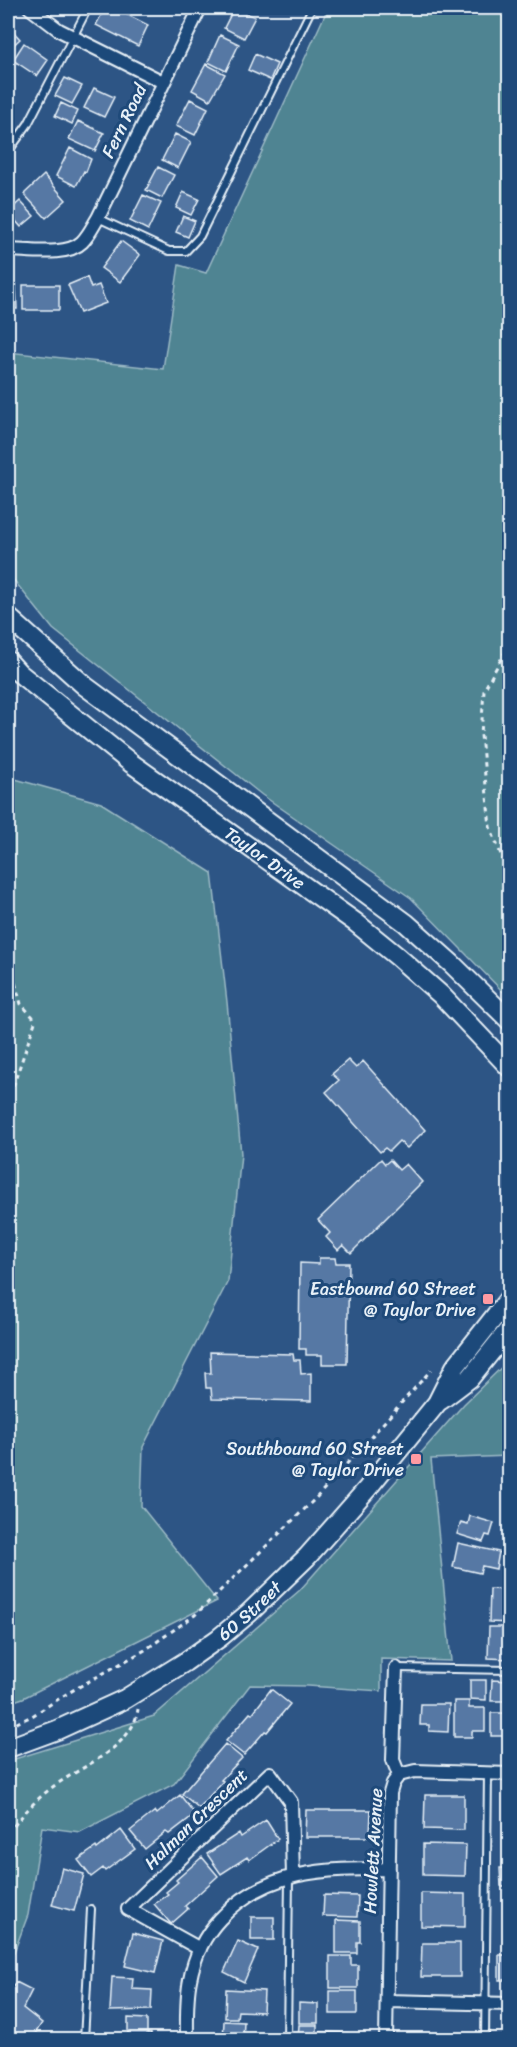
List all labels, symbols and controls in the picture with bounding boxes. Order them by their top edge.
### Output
street label: Fern Road [92,77,156,164]
street label: Taylor Drive [217,818,312,898]
place label: Eastbound 60 Street @ Taylor Drive [310,1273,476,1326]
marker: Eastbound 60 Street @ Taylor Drive [481,1292,495,1306]
place label: Southbound 60 Street @ Taylor Drive [226,1433,404,1486]
marker: Southbound 60 Street @ Taylor Drive [409,1452,423,1466]
street label: 60 Street [210,1572,290,1649]
street label: Halman Crescent [136,1760,256,1878]
street label: Howlett Avenue [354,1787,392,1915]

